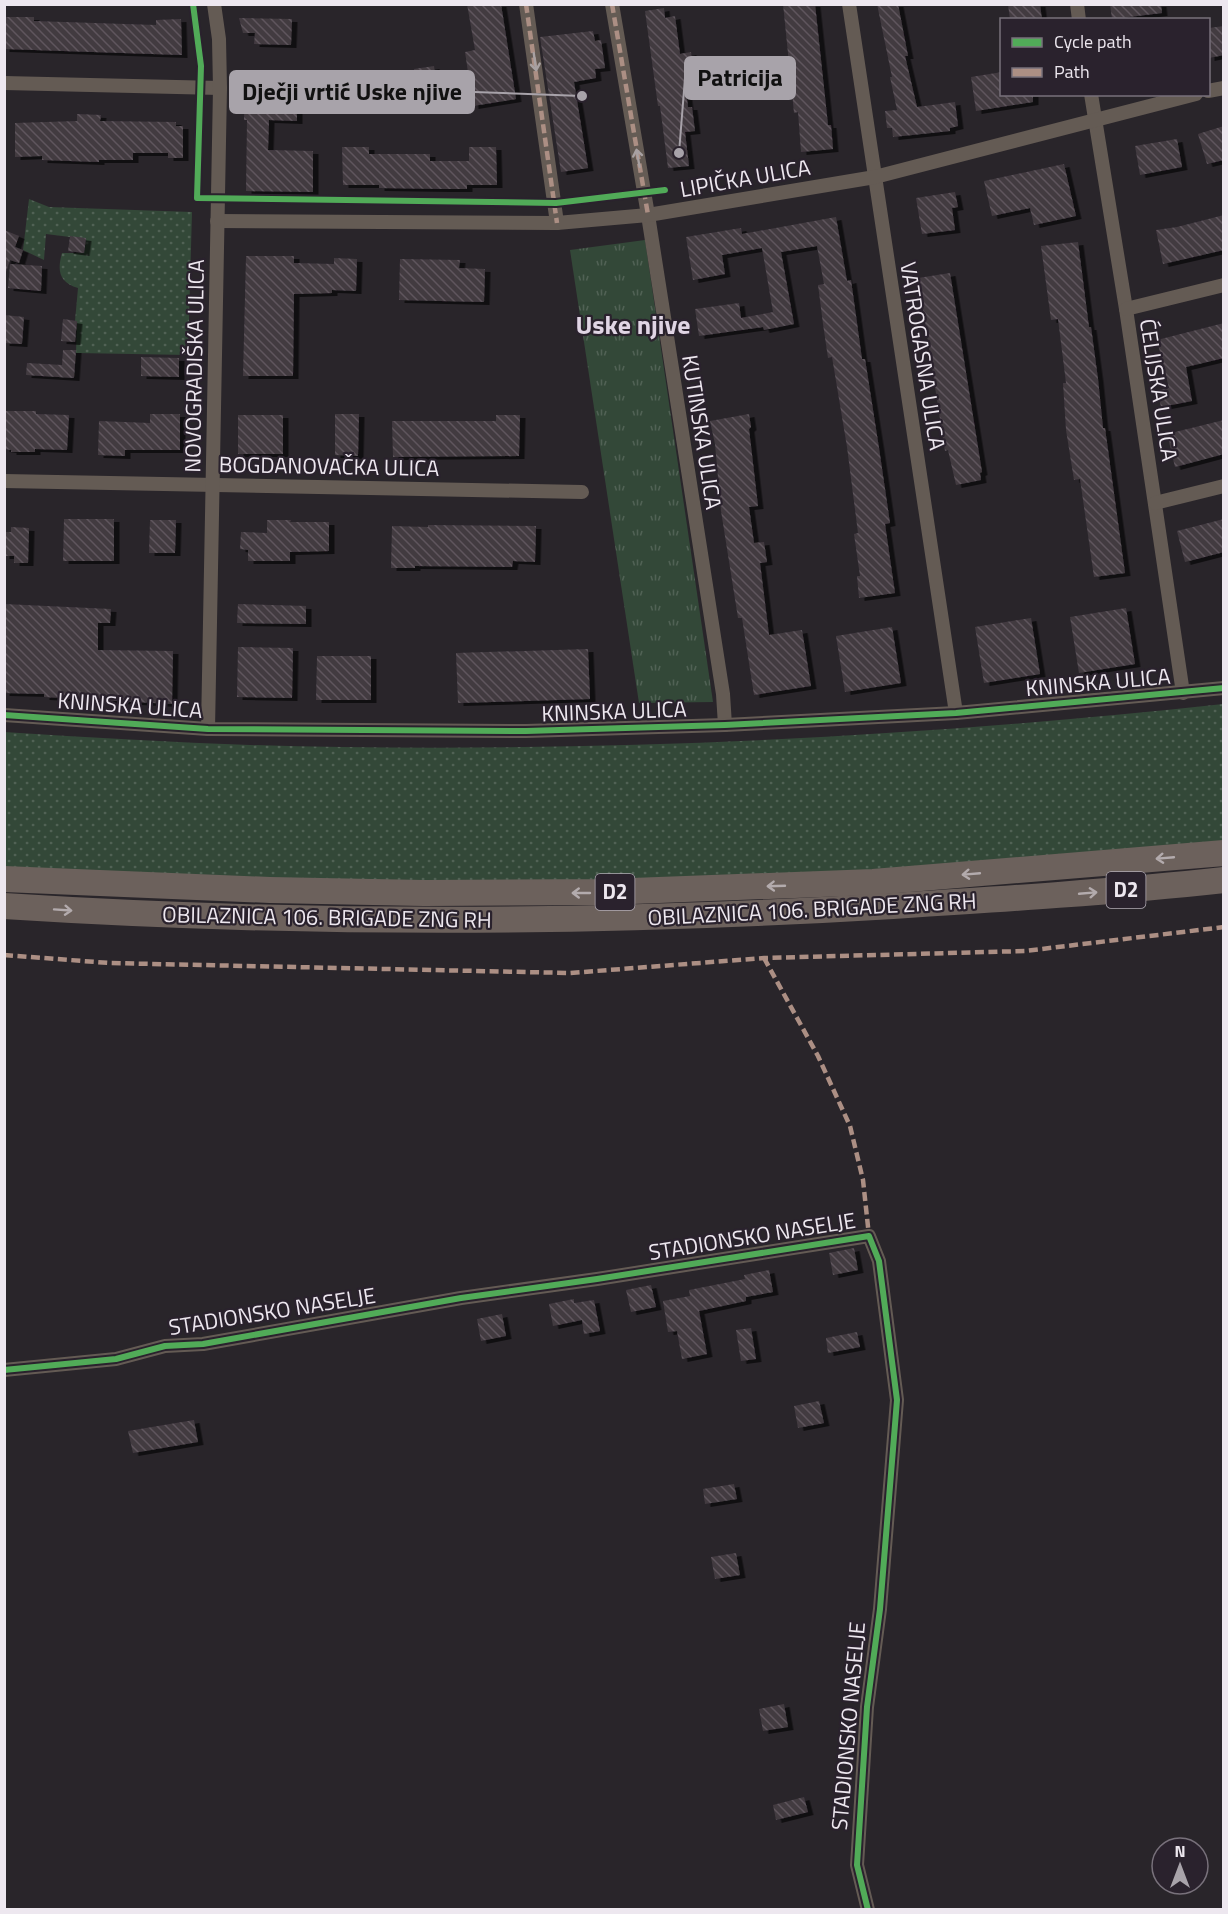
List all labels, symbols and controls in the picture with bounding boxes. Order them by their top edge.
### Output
legend [1000,18,1210,96]
text: Cycle path [1054,28,1132,55]
one-way arrow [529,52,540,72]
callout: Patricija [685,57,795,99]
text: Path [1054,58,1090,85]
text: Patricija [697,59,783,95]
callout: Dječji vrtić Uske njive [230,71,474,113]
text: Dječji vrtić Uske njive [242,73,462,109]
one-way arrow [632,148,643,168]
street label: LIPIČKA ULICA [677,150,813,206]
street label: NOVOGRADIŠKA ULICA [175,259,213,473]
street label: VATROGASNA ULICA [891,259,955,453]
district label: Uske njive [575,305,691,344]
street label: ĆELIJSKA ULICA [1131,316,1187,464]
street label: KUTINSKA ULICA [673,352,731,512]
street label: BOGDANOVAČKA ULICA [219,447,439,485]
street label: KNINSKA ULICA [1024,659,1172,705]
street label: KNINSKA ULICA [56,683,204,727]
street label: KNINSKA ULICA [541,691,687,731]
one-way arrow [1156,853,1176,864]
one-way arrow [961,869,981,880]
road number: D2 [1106,872,1146,908]
road number: D2 [596,874,634,910]
one-way arrow [767,880,787,891]
street label: OBILAZNICA 106. BRIGADE ZNG RH [647,883,977,935]
one-way arrow [572,887,592,898]
one-way arrow [1077,887,1097,898]
street label: OBILAZNICA 106. BRIGADE ZNG RH [162,897,492,937]
one-way arrow [52,904,72,915]
street label: STADIONSKO NASELJE [646,1203,858,1269]
street label: STADIONSKO NASELJE [166,1278,378,1344]
street label: STADIONSKO NASELJE [822,1620,874,1832]
north arrow [1150,1836,1210,1896]
text: N [1174,1839,1186,1863]

